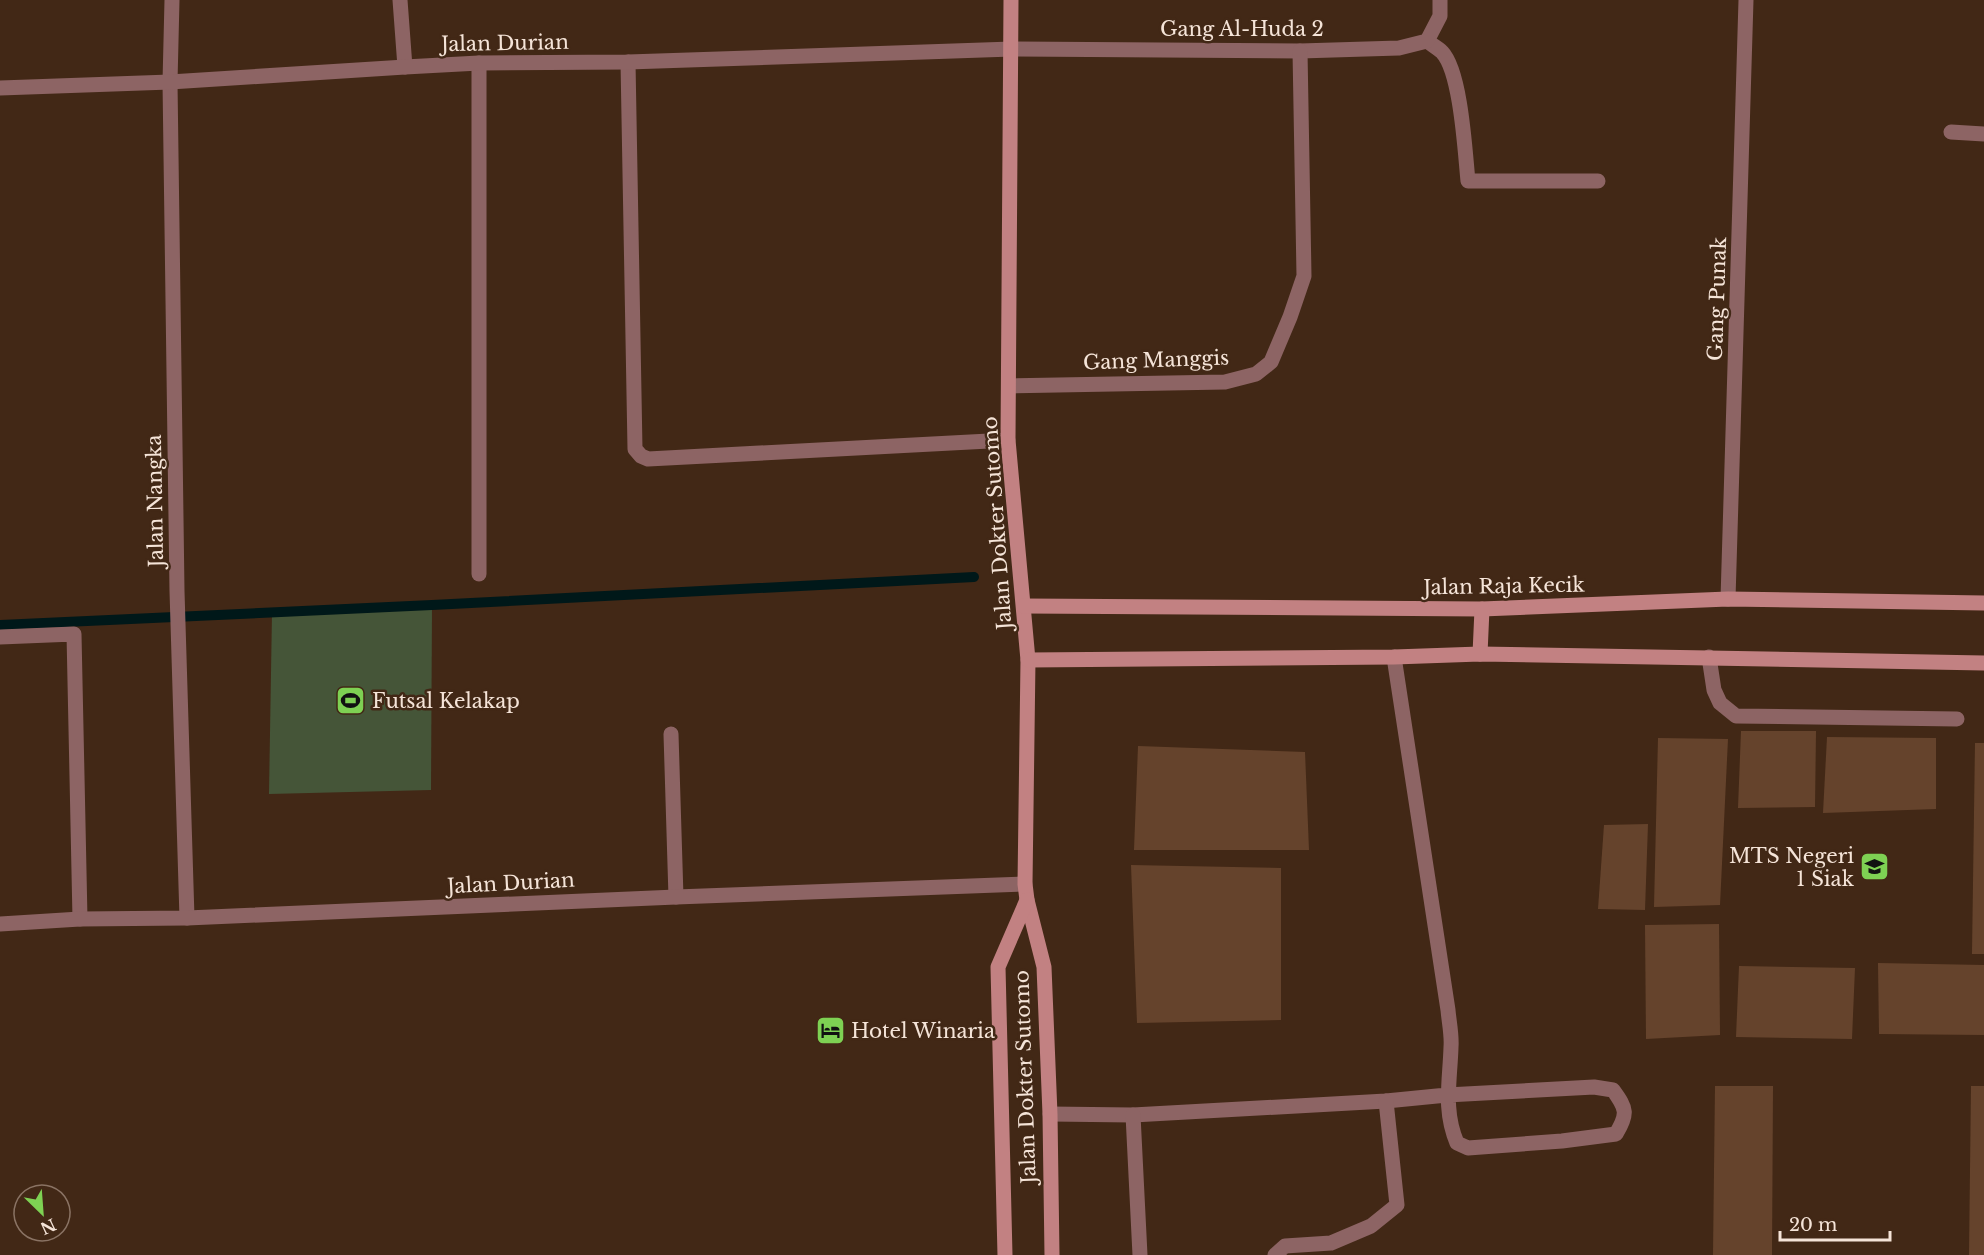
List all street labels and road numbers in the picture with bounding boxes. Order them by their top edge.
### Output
street label: Gang Al-Huda 2 [1160,17,1324,41]
street label: Jalan Durian [438,30,569,56]
street label: Gang Punak [1703,236,1731,361]
street label: Gang Manggis [1082,345,1230,375]
street label: Jalan Dokter Sutomo [978,416,1017,633]
street label: Jalan Nangka [142,433,168,571]
street label: Jalan Raja Kecik [1420,573,1586,599]
street label: Jalan Durian [444,868,576,898]
street label: Jalan Dokter Sutomo [1009,970,1041,1187]

